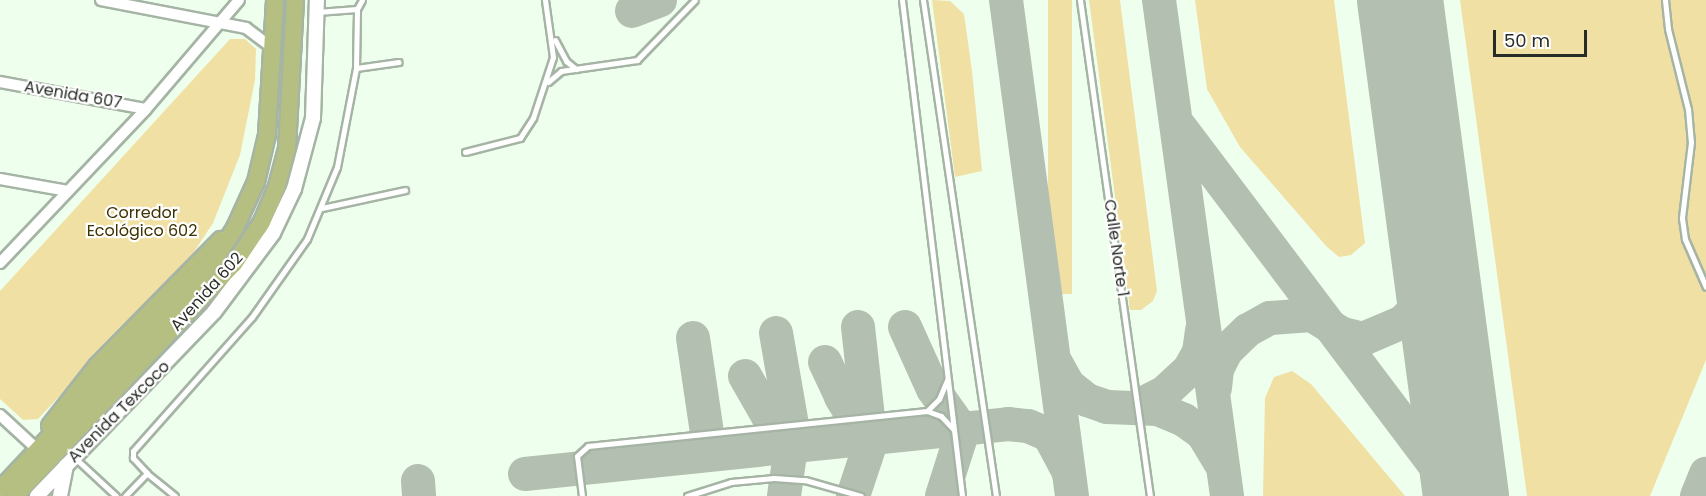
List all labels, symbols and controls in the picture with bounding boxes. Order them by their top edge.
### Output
scale bar [1496,18,1590,56]
text: 50 m [1504,28,1550,53]
street label: Avenida 607 [23,77,123,113]
street label: Calle Norte 1 [1100,198,1132,298]
park label: Corredor Ecológico 602 [87,203,197,241]
street label: Avenida 602 [167,249,247,335]
street label: Avenida Texcoco [64,357,174,467]

